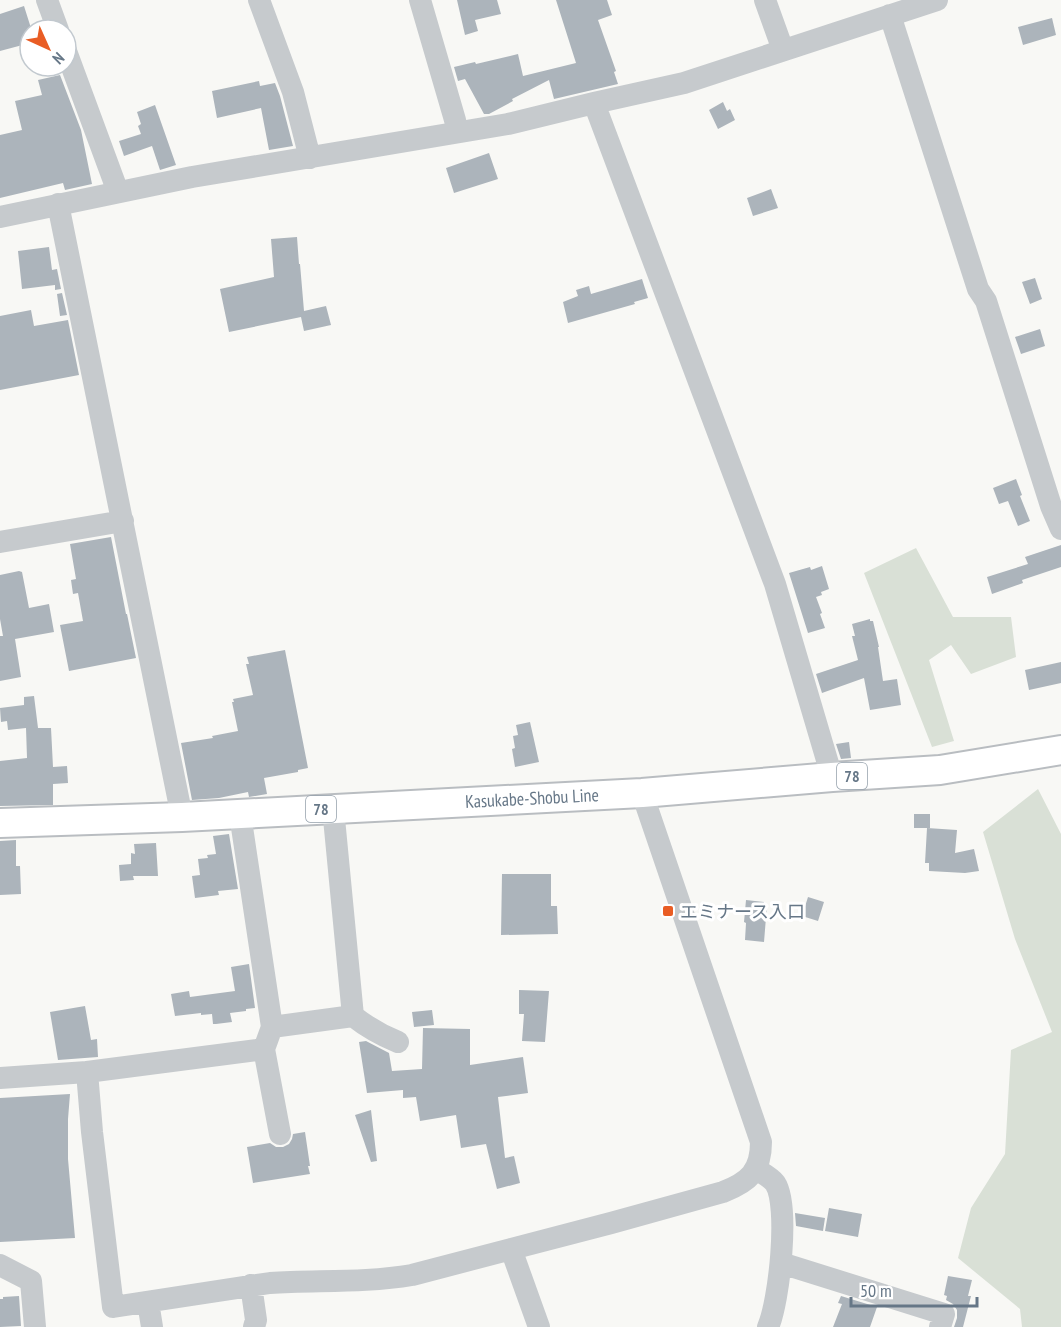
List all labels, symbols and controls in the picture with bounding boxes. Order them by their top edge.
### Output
north arrow [18,18,78,78]
text: N [48,48,69,69]
road number: 78 [837,763,867,789]
street label: Kasukabe-Shobu Line [465,783,599,813]
road number: 78 [306,796,336,822]
place label: エミナース入口 [680,900,805,923]
marker: エミナース入口 [661,904,675,918]
scale bar [851,1270,977,1308]
text: 50 m [860,1279,892,1302]

